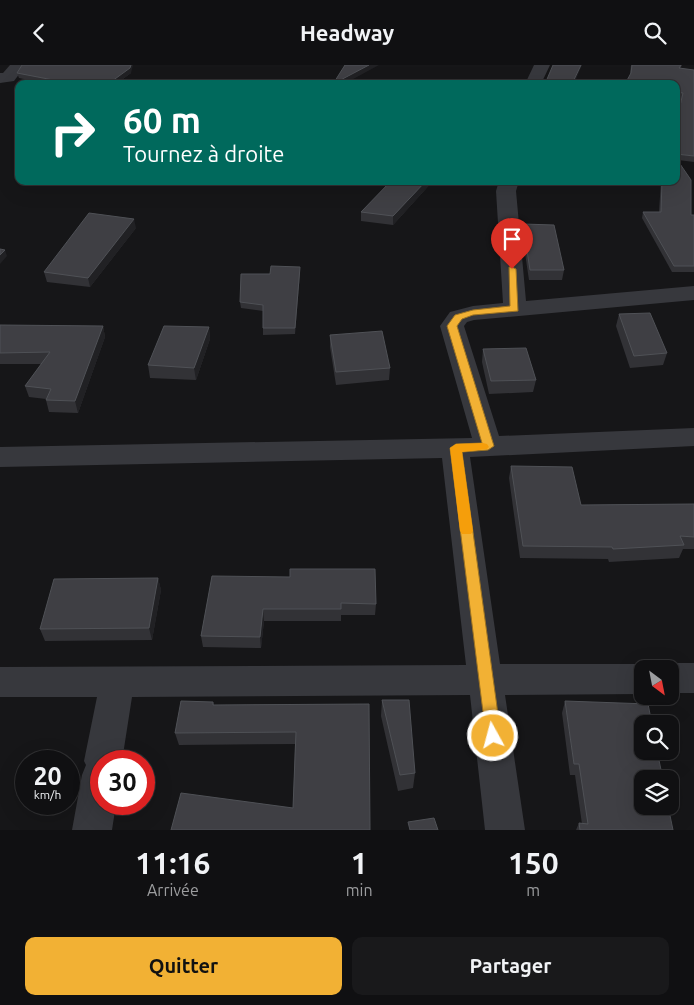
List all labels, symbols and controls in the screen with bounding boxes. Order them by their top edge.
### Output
icon: back [25,19,53,47]
icon: search [641,19,669,47]
text: Headway [300,20,394,45]
icon: right [40,100,105,165]
text: 60 m [123,100,201,140]
text: Tournez à droite [123,141,284,166]
pin [491,218,533,269]
icon: arrive [498,225,526,253]
north arrow [634,660,679,705]
map controls [634,660,679,815]
position arrow [466,709,518,761]
button: search [634,715,679,760]
speed limit sign: 30 [90,750,155,815]
text: 20 [33,762,62,790]
button: layers [634,770,679,815]
text: km/h [34,788,61,801]
text: 11:16 [135,846,210,880]
text: 1 [351,846,368,880]
text: 150 [508,846,559,880]
text: Arrivée [147,881,199,899]
text: min [346,881,373,899]
text: m [526,881,540,899]
button: Quitter [25,937,342,995]
button: Partager [352,937,669,995]

